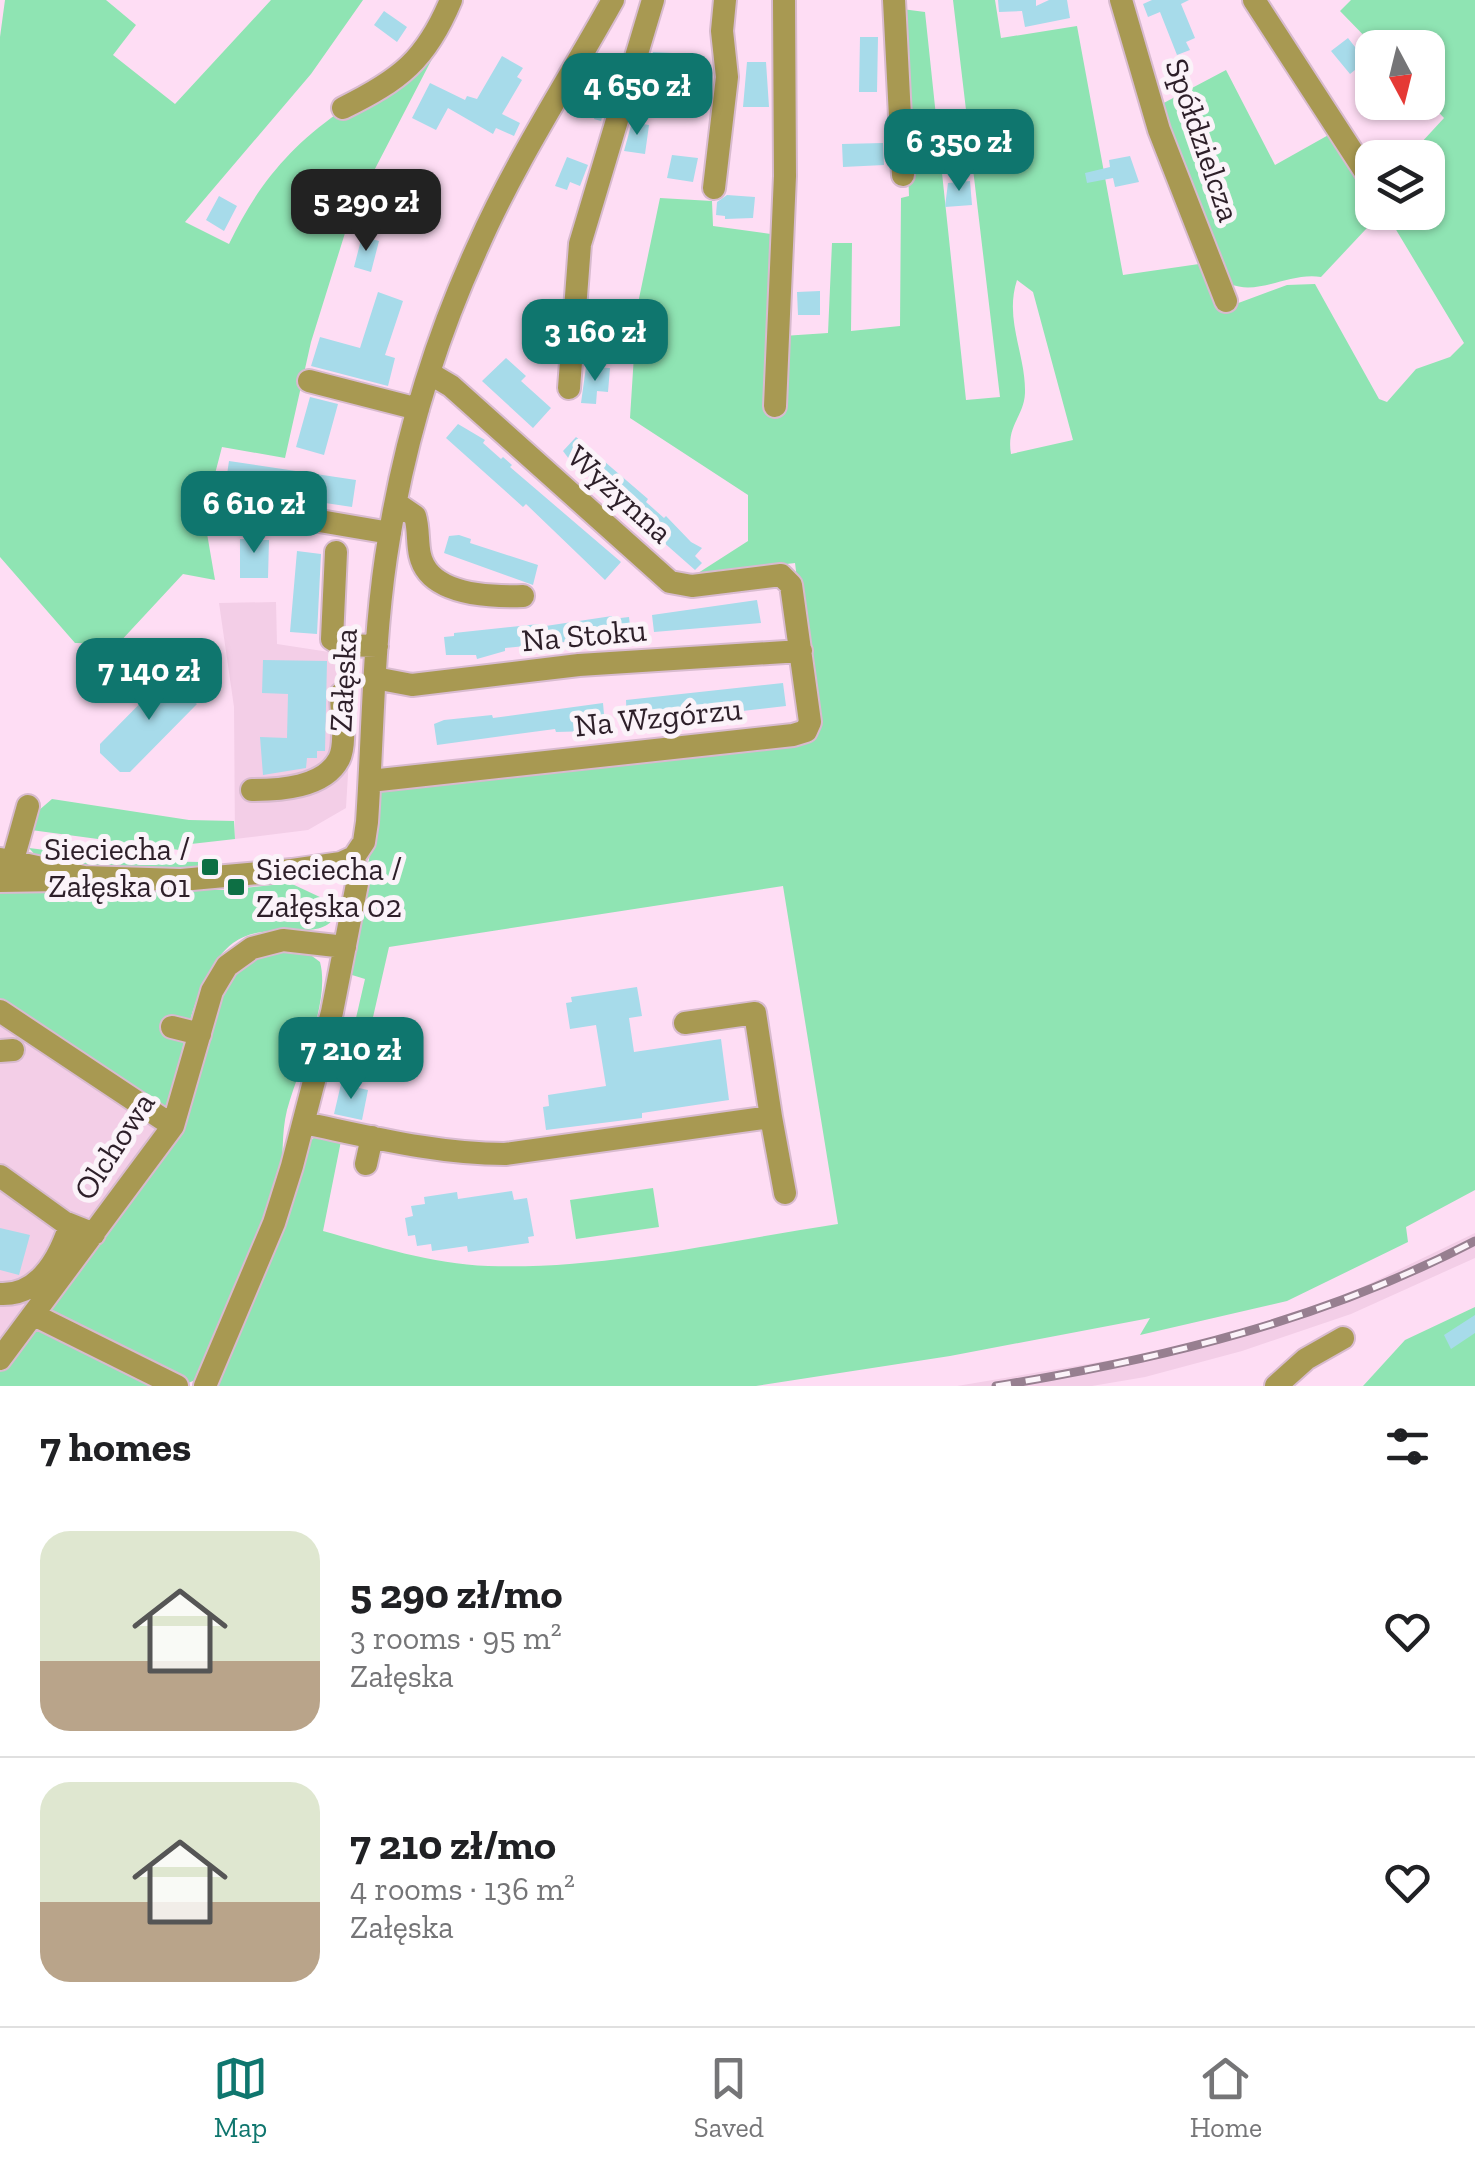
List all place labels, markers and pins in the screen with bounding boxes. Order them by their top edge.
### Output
pin: 4 650 zł [534,53,740,138]
pin: 6 350 zł [856,109,1062,194]
pin: 5 290 zł [263,169,469,254]
pin: 3 160 zł [492,299,698,384]
pin: 6 610 zł [151,471,357,556]
pin: 7 140 zł [46,638,252,723]
place label: Sieciecha / Załęska 01 [44,830,190,905]
place label: Sieciecha / Załęska 02 [256,850,402,925]
marker: Sieciecha / Załęska 01 [199,856,221,878]
marker: Sieciecha / Załęska 02 [225,876,247,898]
pin: 7 210 zł [248,1017,454,1102]

